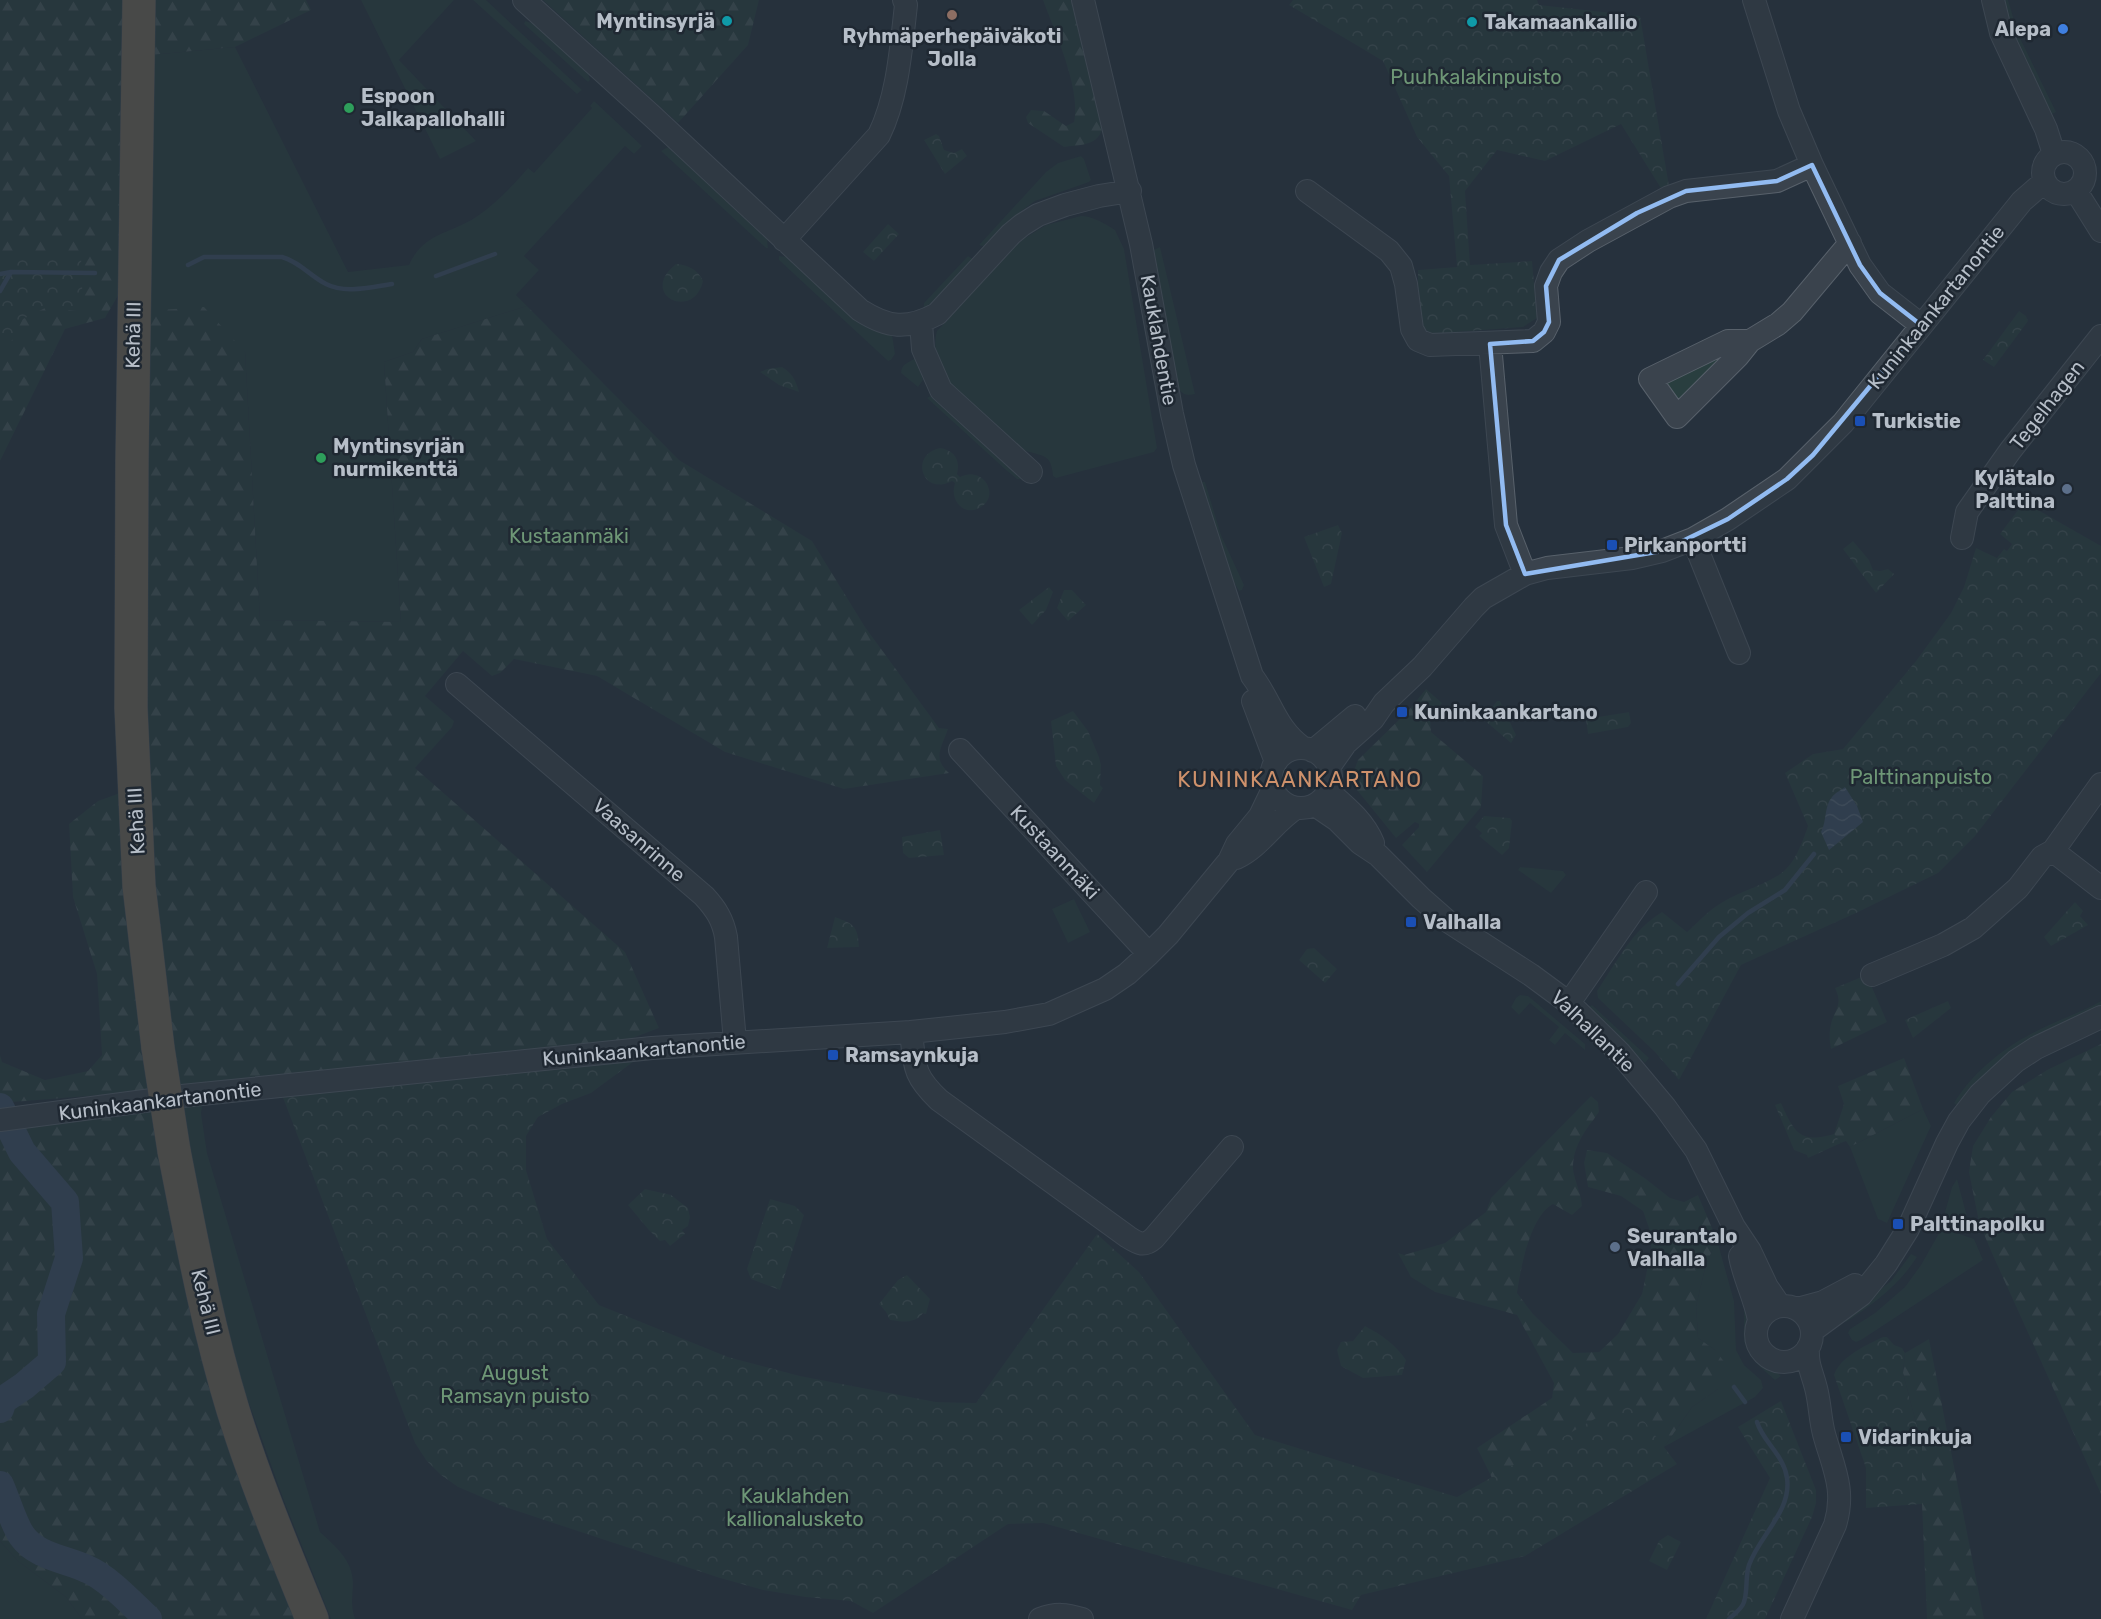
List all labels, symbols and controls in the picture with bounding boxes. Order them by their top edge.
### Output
marker: Ryhmäperhepäiväkoti Jolla [945,8,959,22]
place label: Myntinsyrjä [596,9,715,33]
place label: Takamaankallio [1484,10,1637,34]
marker: Myntinsyrjä [720,14,734,28]
marker: Takamaankallio [1465,15,1479,29]
place label: Alepa [1995,17,2051,41]
marker: Alepa [2056,22,2070,36]
place label: Ryhmäperhepäiväkoti Jolla [842,24,1062,71]
park label: Puuhkalakinpuisto [1390,65,1562,89]
place label: Espoon Jalkapallohalli [361,84,505,131]
marker: Espoon Jalkapallohalli [342,101,356,115]
street label: Kuninkaankartanontie [1862,220,2010,394]
street label: Kauklahdentie [1136,273,1182,407]
street label: Kehä III [120,301,146,369]
street label: Tegelhagen [2005,355,2089,455]
place label: Turkistie [1872,409,1961,433]
marker: Turkistie [1853,414,1867,428]
place label: Myntinsyrjän nurmikenttä [333,434,465,481]
marker: Myntinsyrjän nurmikenttä [314,451,328,465]
place label: Kylätalo Palttina [1974,466,2055,513]
marker: Kylätalo Palttina [2060,482,2074,496]
park label: Kustaanmäki [509,524,629,548]
place label: Pirkanportti [1624,533,1747,557]
marker: Pirkanportti [1605,538,1619,552]
place label: Kuninkaankartano [1414,700,1598,724]
marker: Kuninkaankartano [1395,705,1409,719]
park label: Palttinanpuisto [1850,765,1992,789]
district label: KUNINKAANKARTANO [1177,766,1423,793]
street label: Kehä III [122,787,150,855]
street label: Vaasanrinne [588,793,690,887]
street label: Kustaanmäki [1005,800,1105,904]
place label: Valhalla [1423,910,1501,934]
marker: Valhalla [1404,915,1418,929]
street label: Valhallantie [1546,985,1640,1077]
street label: Kuninkaankartanontie [541,1029,747,1071]
place label: Ramsaynkuja [845,1043,979,1067]
marker: Ramsaynkuja [826,1048,840,1062]
street label: Kuninkaankartanontie [57,1077,263,1125]
place label: Palttinapolku [1910,1212,2045,1236]
marker: Palttinapolku [1891,1217,1905,1231]
place label: Seurantalo Valhalla [1627,1224,1738,1271]
marker: Seurantalo Valhalla [1608,1240,1622,1254]
street label: Kehä III [186,1267,226,1337]
park label: August Ramsayn puisto [440,1361,590,1408]
place label: Vidarinkuja [1858,1425,1972,1449]
marker: Vidarinkuja [1839,1430,1853,1444]
park label: Kauklahden kallionalusketo [726,1484,864,1531]

